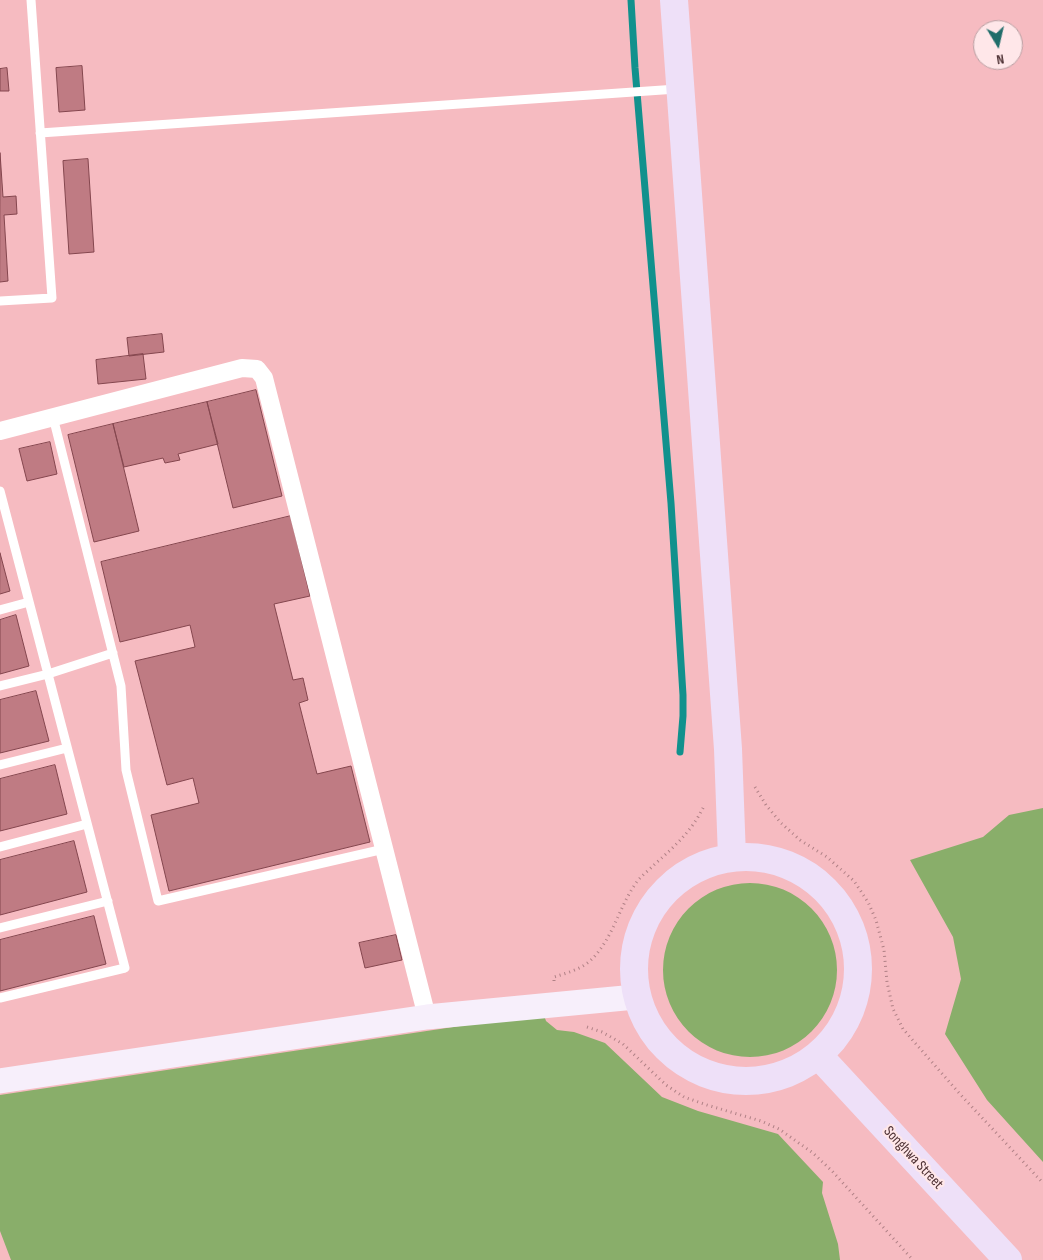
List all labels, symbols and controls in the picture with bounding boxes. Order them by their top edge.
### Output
north arrow [973,20,1023,70]
text: N [995,50,1005,68]
street label: Songhwa Street [879,1123,947,1193]

